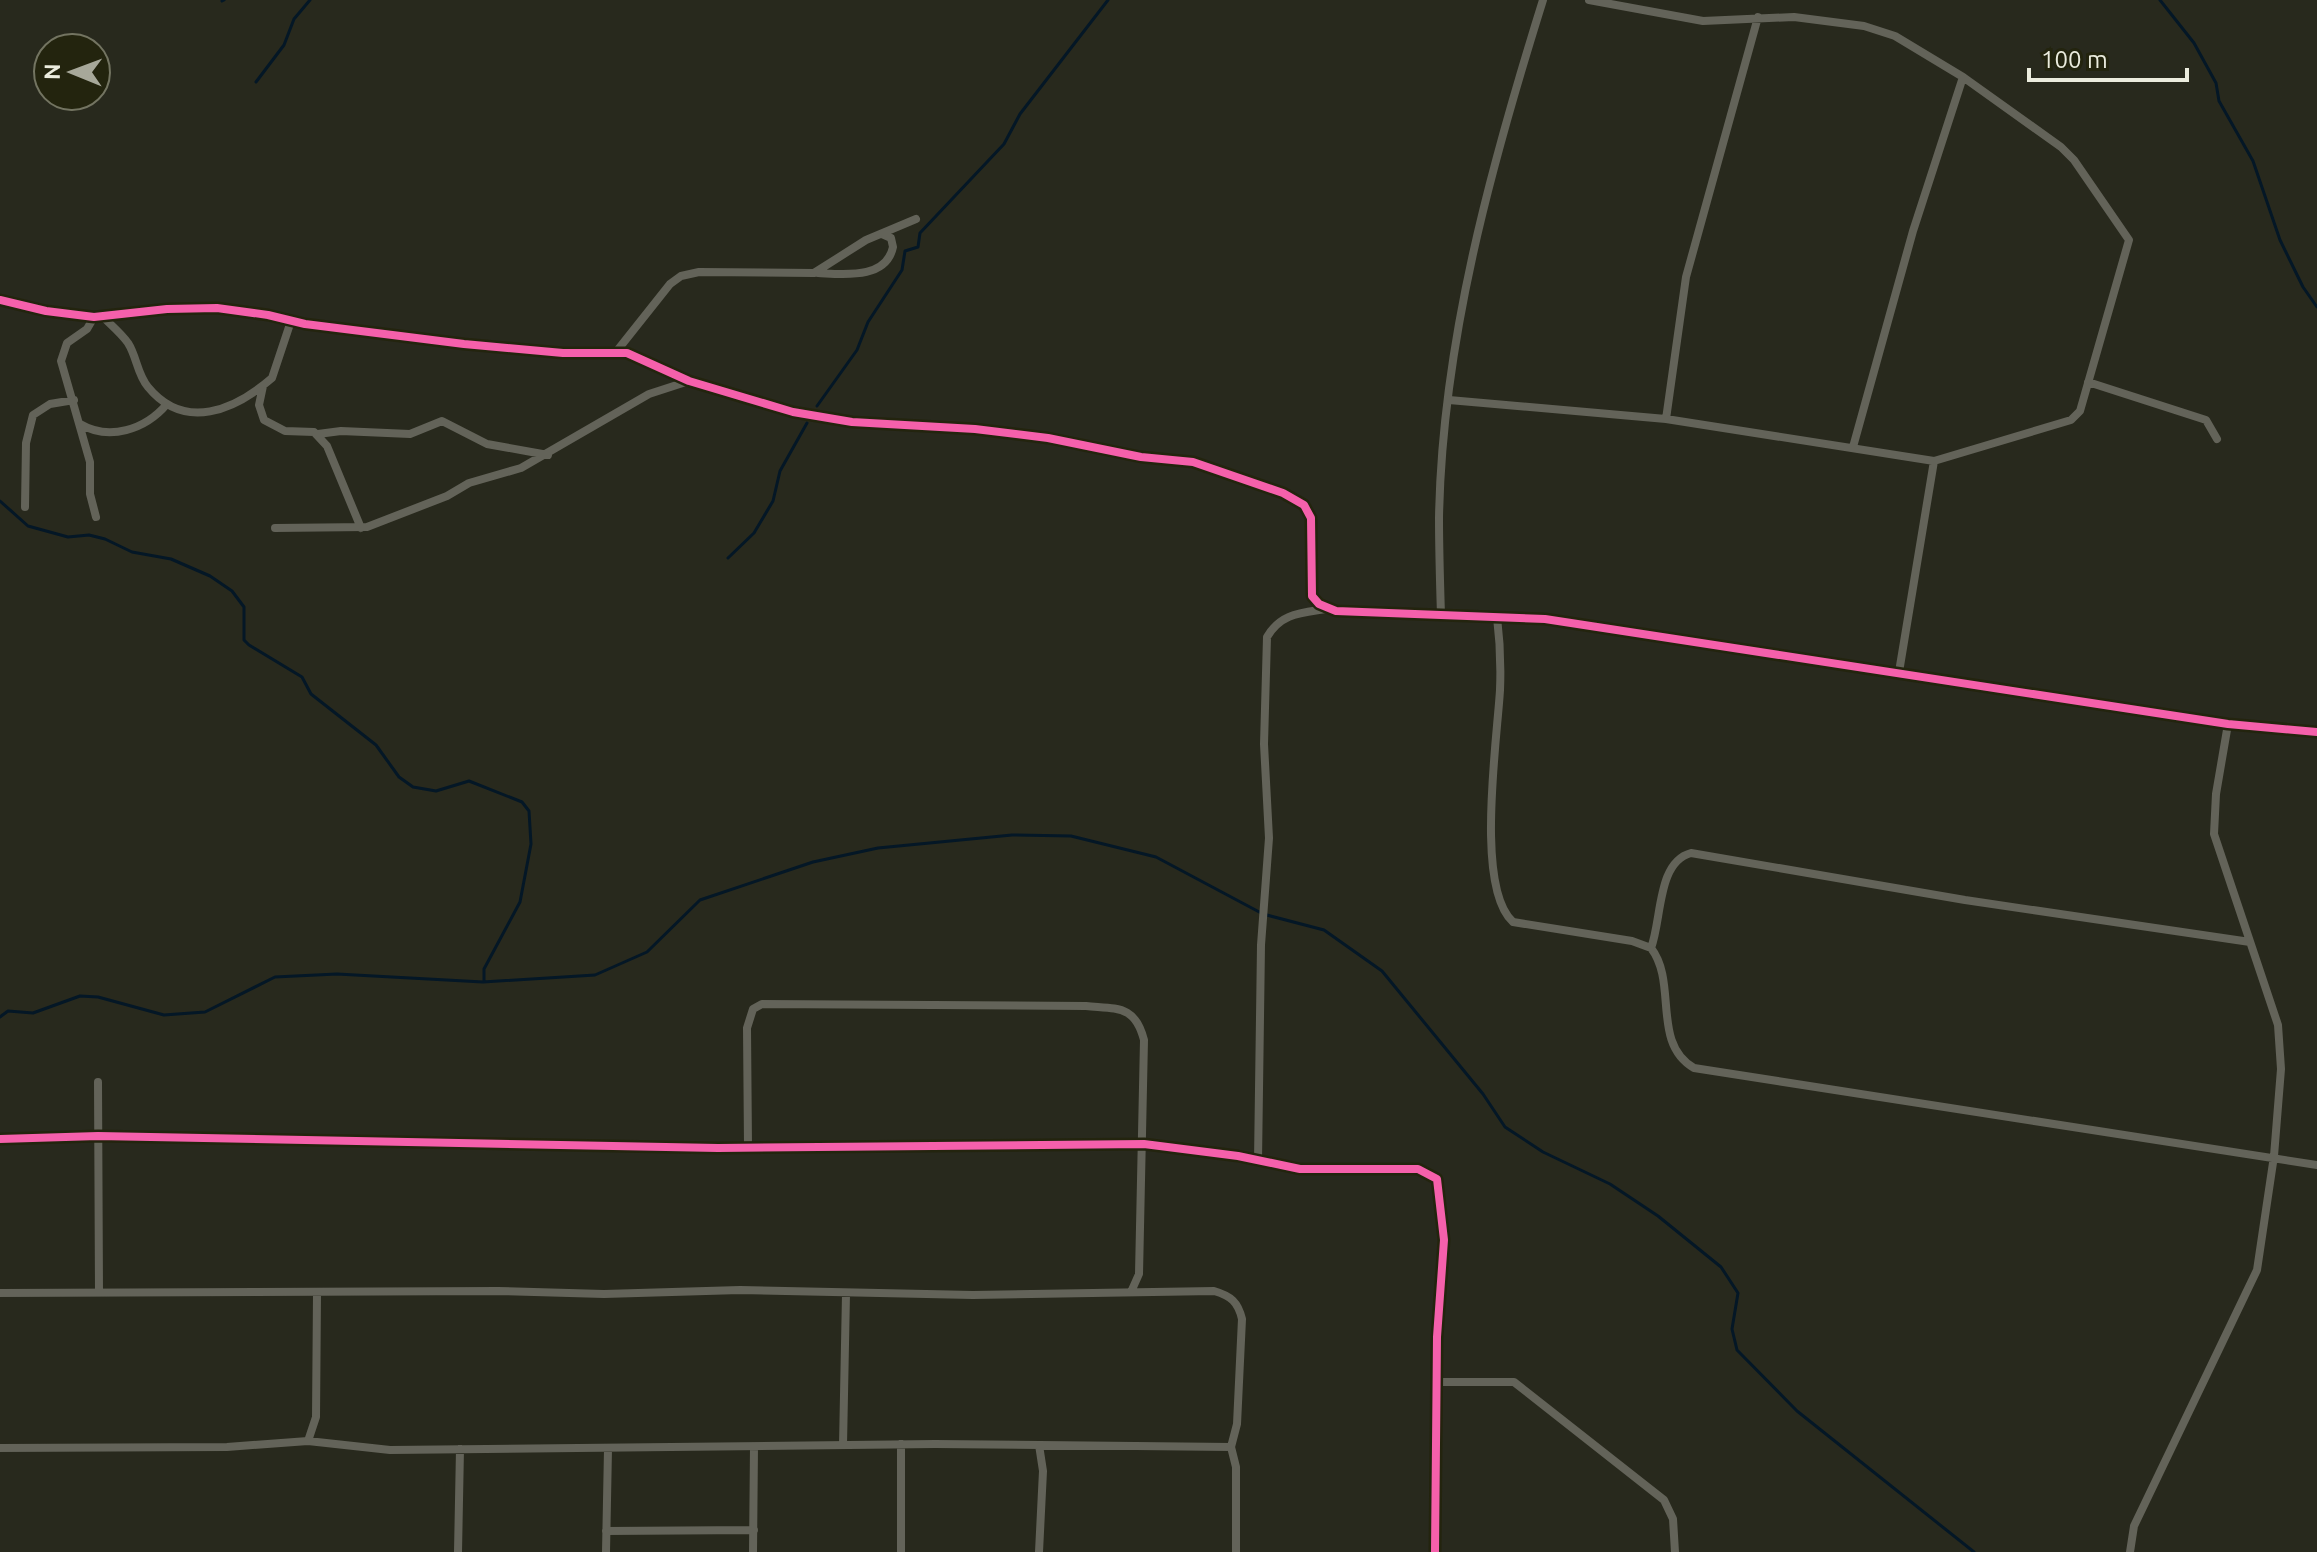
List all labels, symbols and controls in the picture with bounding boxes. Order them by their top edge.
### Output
north arrow [32,32,112,112]
scale bar [2029,32,2187,82]
text: 100 m [2041,46,2108,73]
text: N [39,63,64,80]

